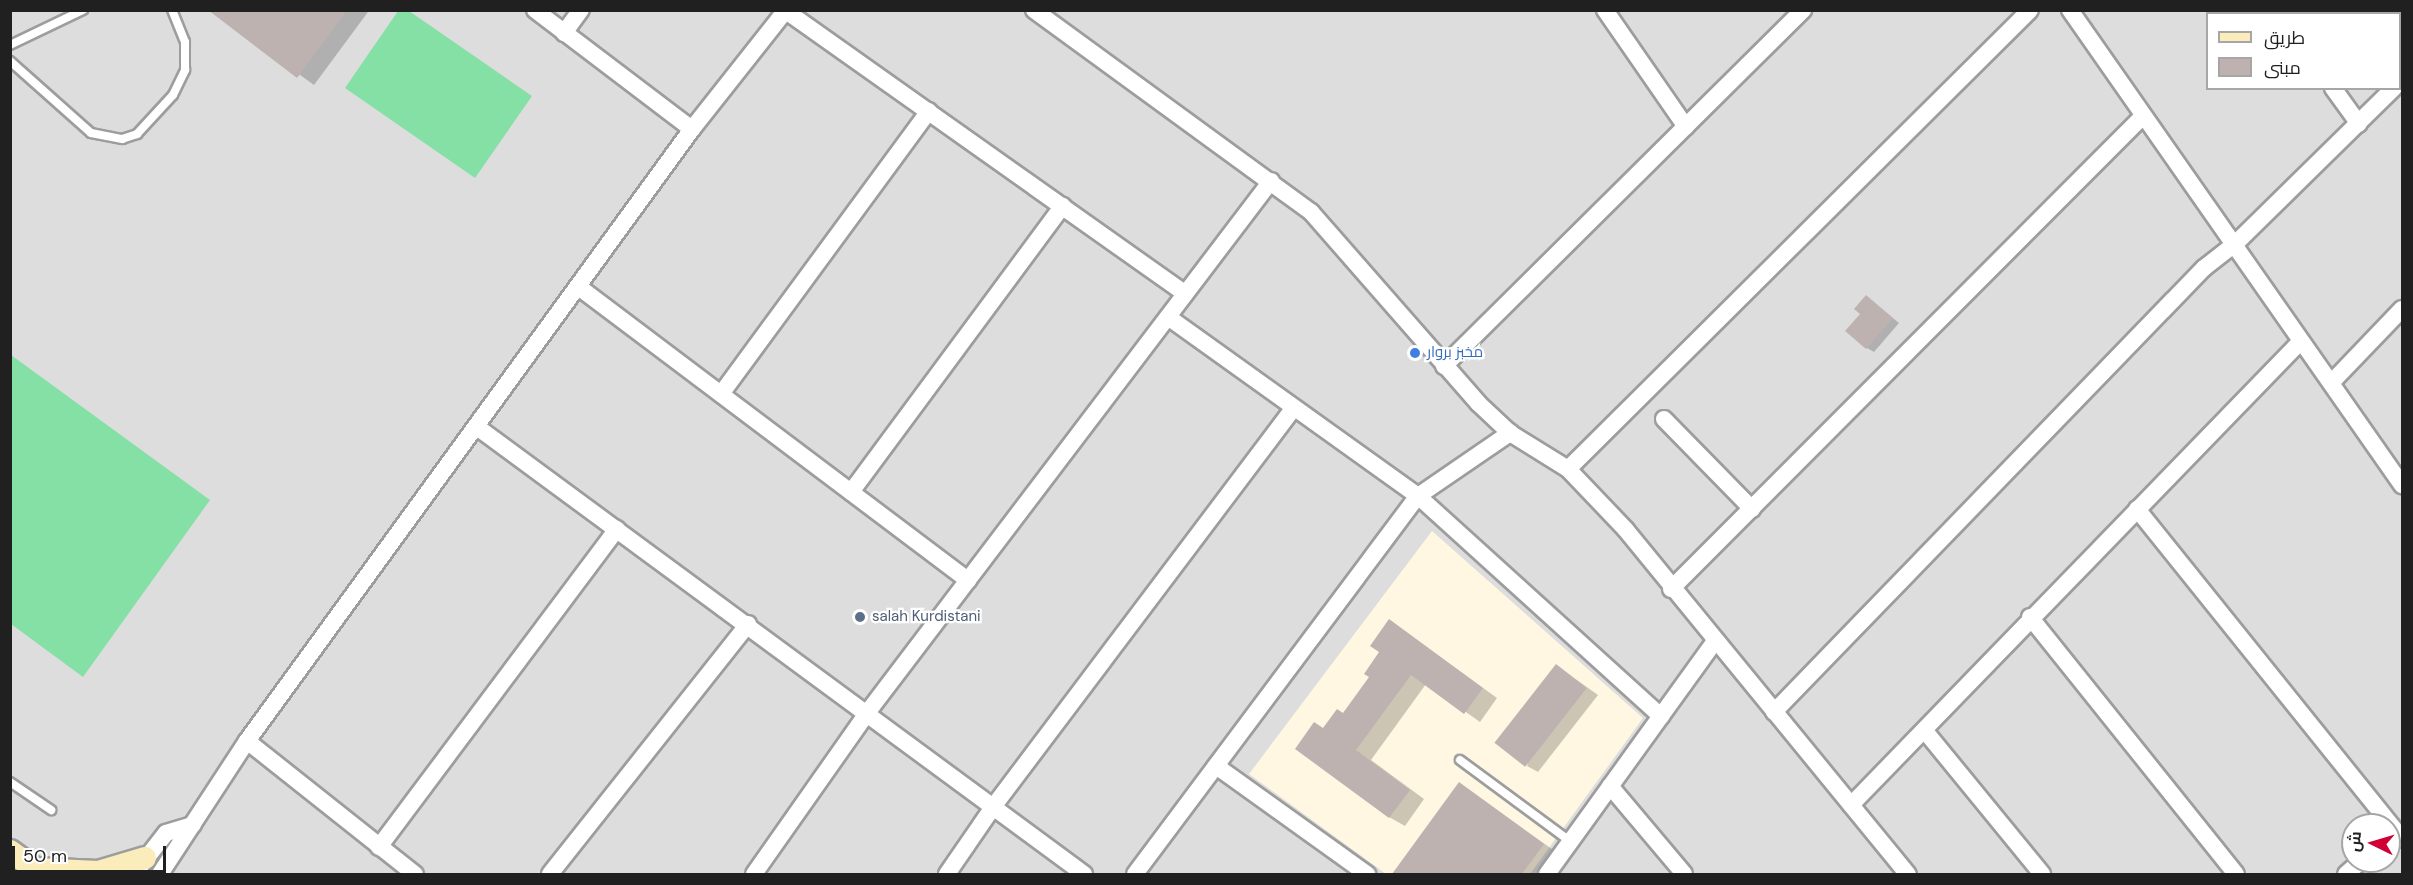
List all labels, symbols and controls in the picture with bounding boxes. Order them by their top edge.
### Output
legend [2206,12,2401,90]
text: طريق [2264,26,2305,50]
text: مبنى [2264,56,2301,80]
place label: مخبز بروار [1427,344,1483,362]
marker: مخبز بروار [1408,346,1422,360]
place label: salah Kurdistani [872,608,981,626]
marker: salah Kurdistani [853,610,867,624]
north arrow [2341,813,2401,873]
text: ش [2343,830,2366,853]
scale bar [15,834,170,872]
text: 50 m [23,844,67,868]

